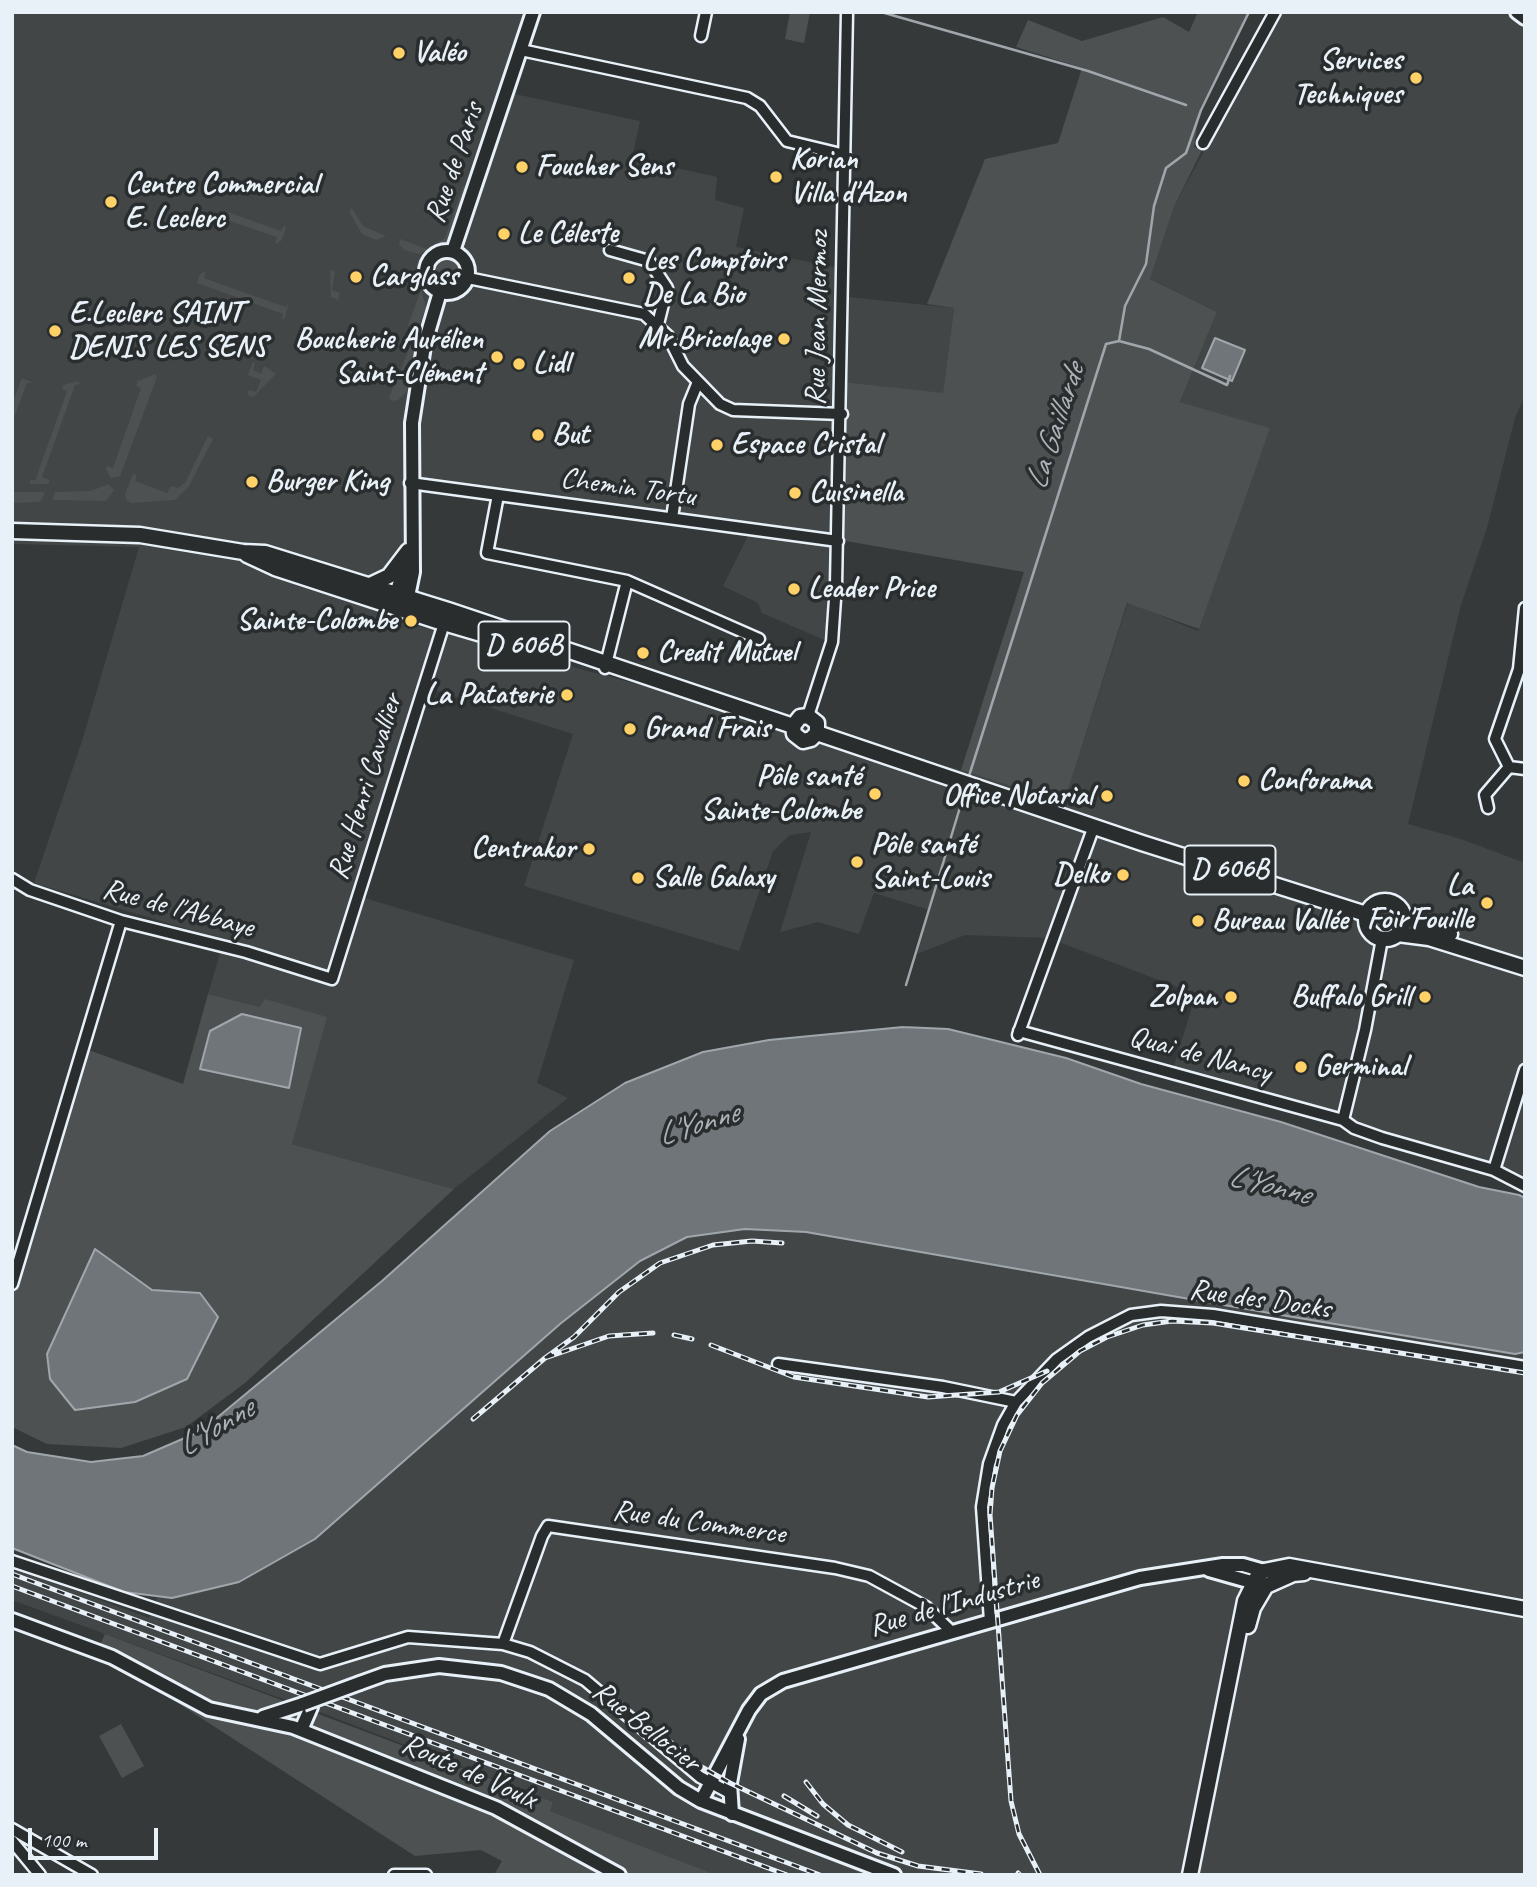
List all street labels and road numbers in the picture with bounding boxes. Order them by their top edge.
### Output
street label: Rue de Paris [418,98,492,228]
street label: Rue Jean Mermoz [798,230,838,406]
street label: Chemin Tortu [558,461,698,515]
road number: D 606B [478,622,570,670]
street label: Rue Henri Cavallier [321,690,411,884]
road number: D 606B [1184,846,1276,894]
street label: Rue de l'Abbaye [99,872,257,946]
street label: Quai de Nancy [1125,1019,1275,1091]
street label: Rue des Docks [1187,1272,1333,1328]
street label: Rue du Commerce [610,1493,788,1553]
street label: Rue de l'Industrie [865,1563,1043,1645]
street label: Rue Bellocier [585,1674,707,1780]
street label: Route de Voulx [396,1726,542,1818]

